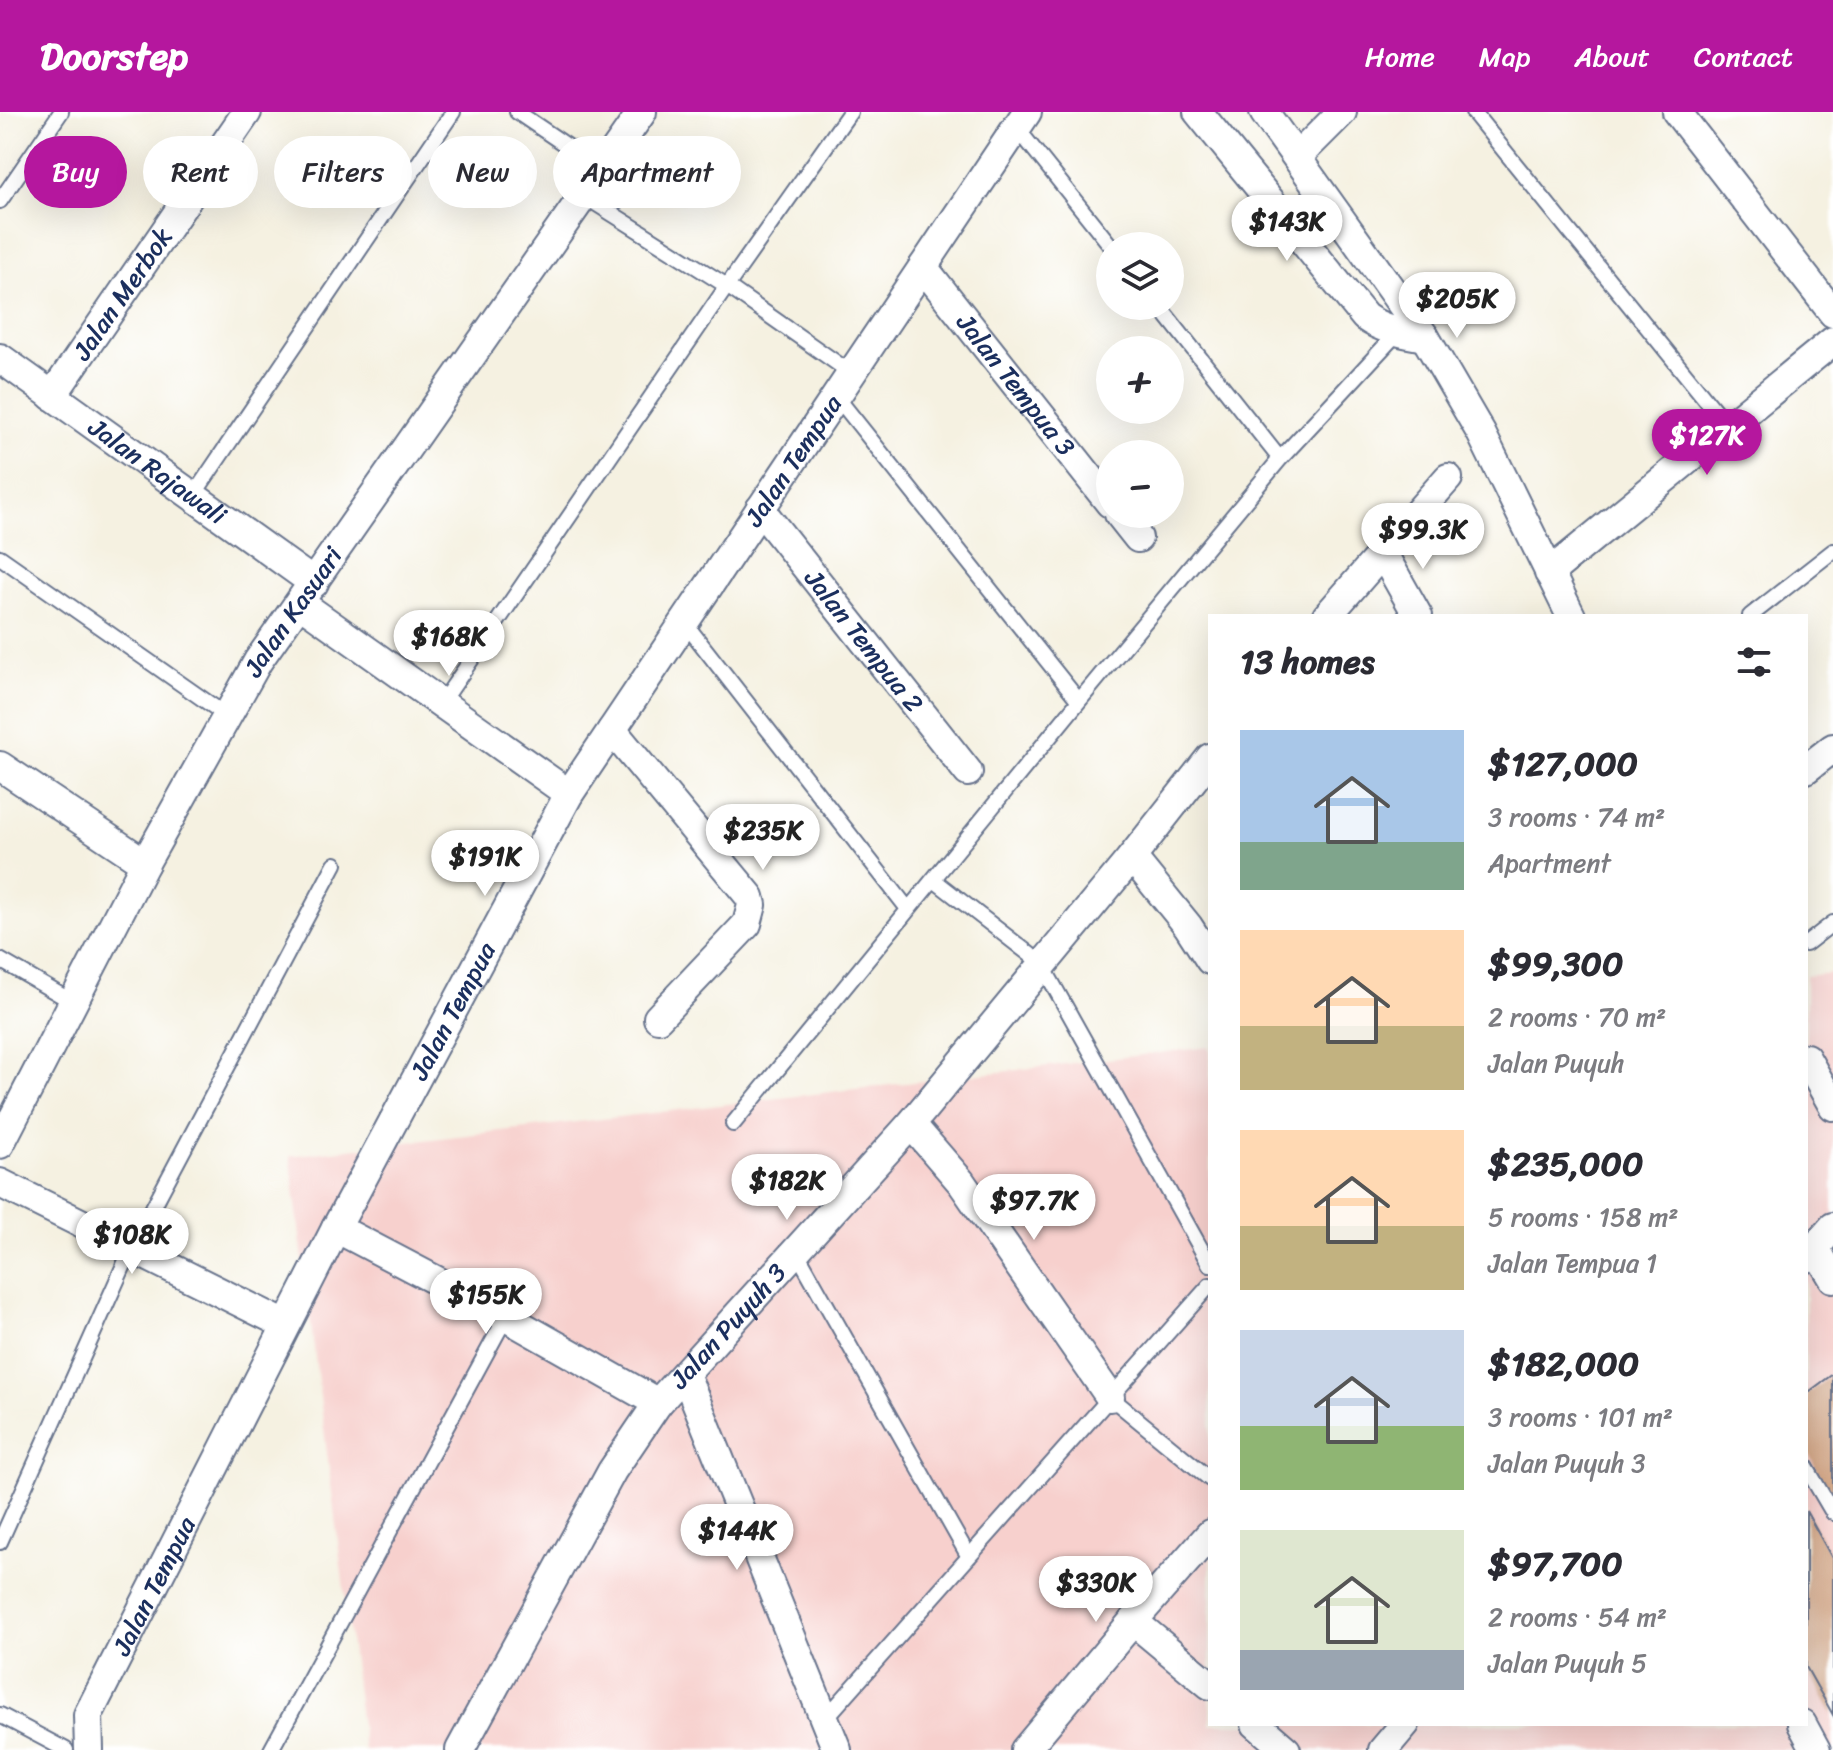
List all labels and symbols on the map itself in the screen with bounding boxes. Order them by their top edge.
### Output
pin: $143K [1231,195,1343,263]
street label: Jalan Merbok [59,217,185,371]
pin: $205K [1401,272,1513,340]
street label: Jalan Tempua 3 [944,302,1088,466]
street label: Jalan Tempua [731,384,855,537]
street label: Jalan Rajawali [78,405,237,537]
pin: $127K [1651,409,1763,477]
pin: $99.3K [1358,503,1488,571]
street label: Jalan Kasuari [230,536,355,686]
street label: Jalan Tempua 2 [792,558,936,723]
pin: $168K [393,610,505,678]
pin: $235K [707,804,819,872]
pin: $191K [429,830,541,898]
street label: Jalan Tempua [396,933,509,1089]
pin: $182K [731,1154,843,1222]
pin: $97.7K [969,1174,1099,1242]
pin: $108K [76,1208,188,1276]
street label: Jalan Puyuh 3 [657,1252,798,1400]
pin: $155K [430,1268,542,1336]
pin: $144K [681,1504,793,1572]
street label: Jalan Tempua [99,1507,209,1665]
pin: $330K [1040,1556,1152,1624]

